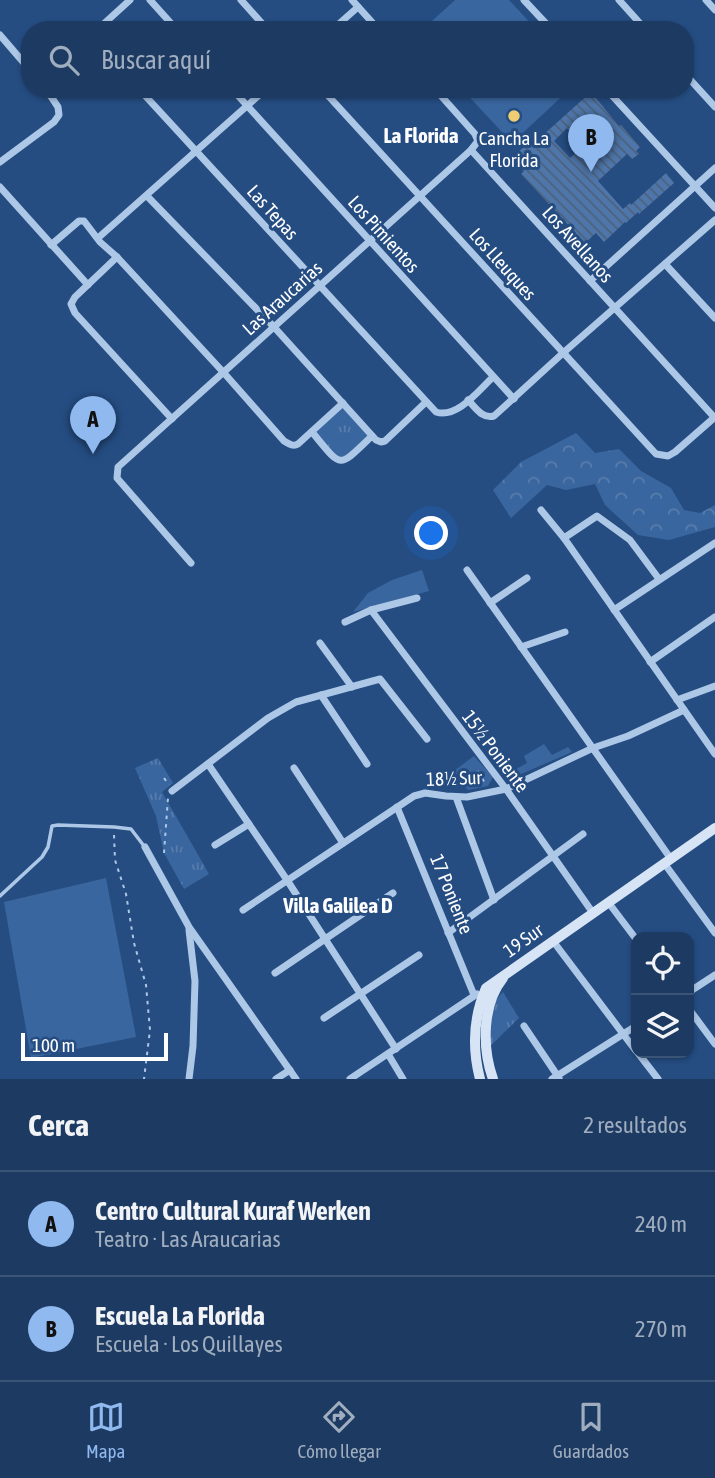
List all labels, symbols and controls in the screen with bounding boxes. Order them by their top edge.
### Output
search box [21,21,694,98]
icon: search [45,41,83,79]
text: Buscar aquí [101,45,211,75]
marker: Cancha La Florida [506,108,522,124]
pin: B [568,114,614,172]
district label: La Florida [383,123,459,147]
place label: Cancha La Florida [479,127,549,171]
street label: Las Tepas [243,180,303,244]
street label: Los Pimientos [344,191,424,277]
street label: Los Avellanos [538,201,618,287]
street label: Los Lleuques [465,224,541,305]
street label: Las Araucarias [238,256,327,339]
pin: A [70,396,116,454]
your location [414,516,448,550]
street label: 15½ Poniente [458,706,534,796]
street label: 18½ Sur [426,766,483,790]
street label: 17 Poniente [426,851,478,937]
district label: Villa Galilea D [282,893,393,917]
street label: 19 Sur [499,918,547,961]
map controls [631,932,694,1058]
button: locate [631,932,694,995]
button: layers [631,995,694,1058]
scale bar [21,1030,168,1062]
text: 100 m [32,1034,75,1056]
text: Cerca [28,1108,89,1142]
text: 2 resultados [583,1112,687,1138]
text: Centro Cultural Kuraf Werken [95,1196,371,1226]
text: A [45,1211,57,1237]
text: 240 m [635,1211,687,1237]
text: Teatro · Las Araucarias [95,1226,281,1252]
text: Escuela La Florida [95,1301,265,1331]
text: B [46,1316,56,1342]
text: 270 m [635,1316,687,1342]
text: Escuela · Los Quillayes [95,1331,283,1357]
tab: Mapa [86,1398,125,1462]
tab: Cómo llegar [297,1398,381,1462]
tab: Guardados [553,1398,629,1462]

